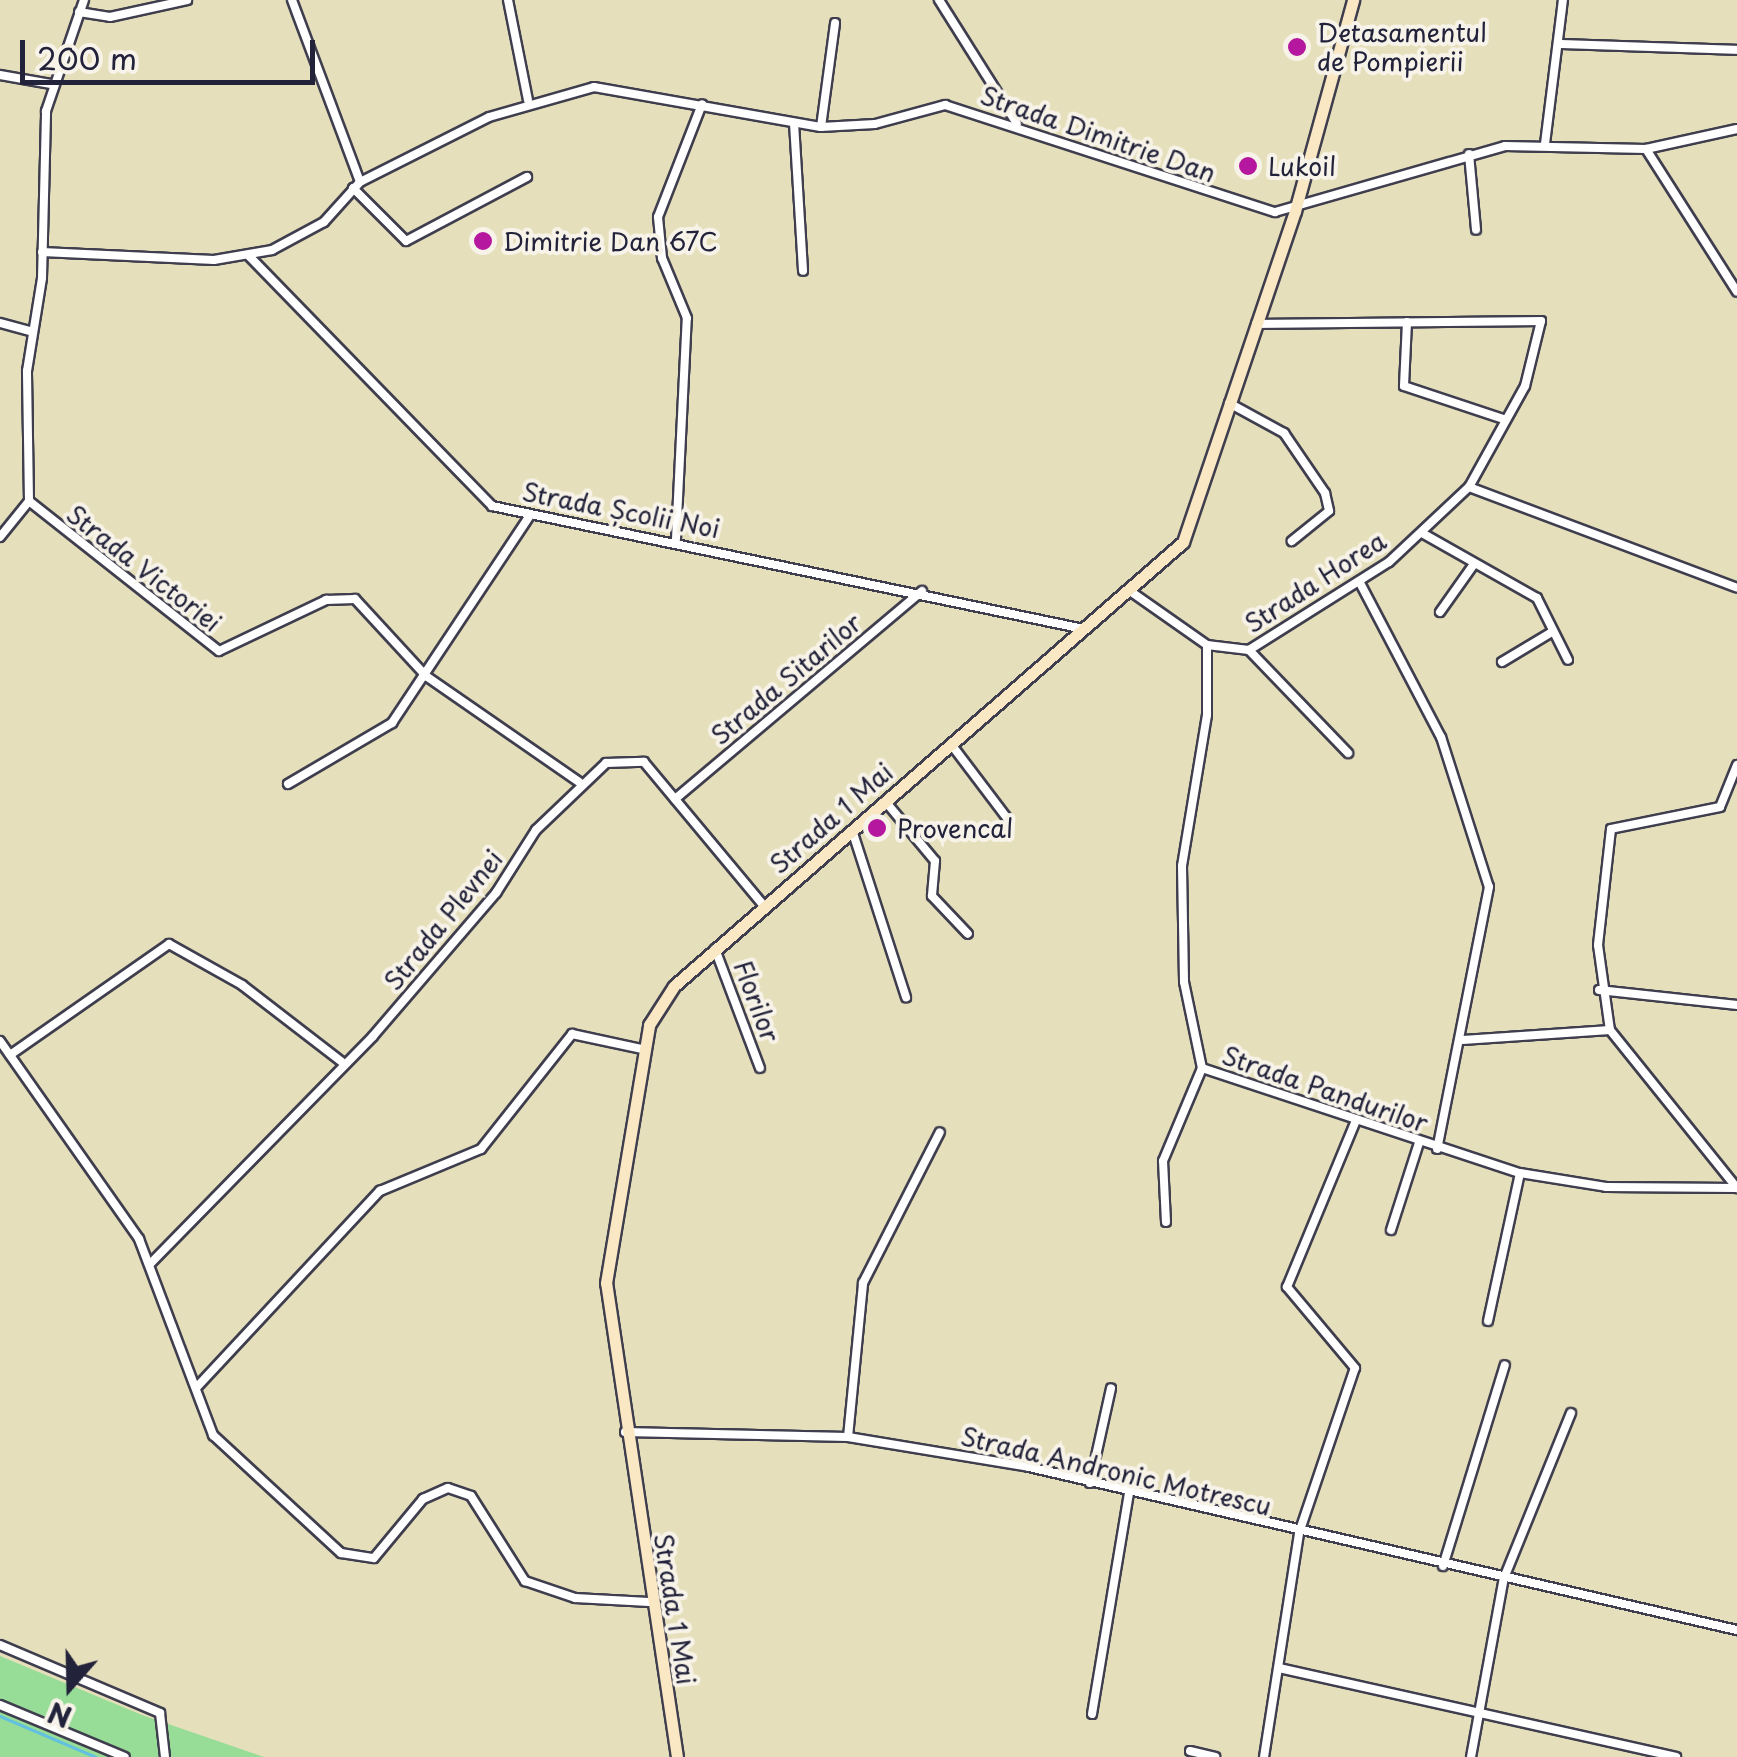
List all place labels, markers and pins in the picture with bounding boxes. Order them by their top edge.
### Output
place label: Detasamentul de Pompierii [1317,18,1487,77]
marker: Detasamentul de Pompierii [1286,36,1308,58]
place label: Lukoil [1268,151,1336,181]
marker: Lukoil [1237,155,1259,177]
place label: Dimitrie Dan 67C [503,226,717,256]
marker: Dimitrie Dan 67C [472,230,494,252]
place label: Provencal [897,813,1013,843]
marker: Provencal [866,817,888,839]

